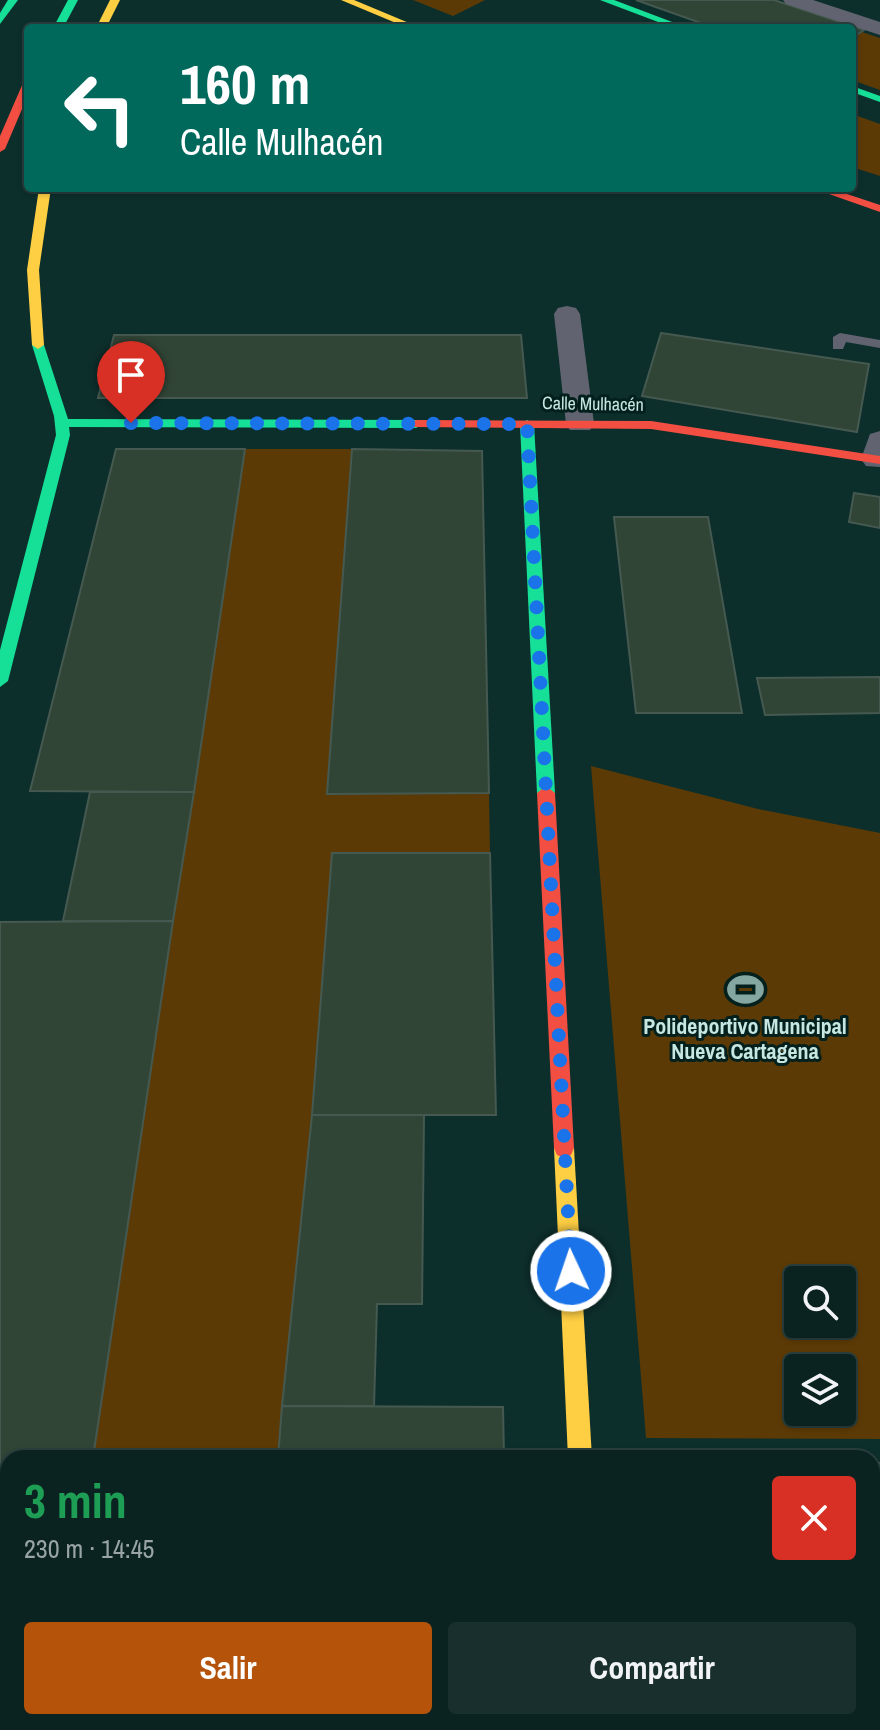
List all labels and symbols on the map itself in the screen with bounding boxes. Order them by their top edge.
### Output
pin [97,341,165,423]
street label: Calle Mulhacén [542,390,644,417]
sports icon: Polideportivo Municipal Nueva Cartagena [726,971,764,1009]
place label: Polideportivo Municipal Nueva Cartagena [643,1011,847,1066]
position arrow [529,1229,613,1313]

